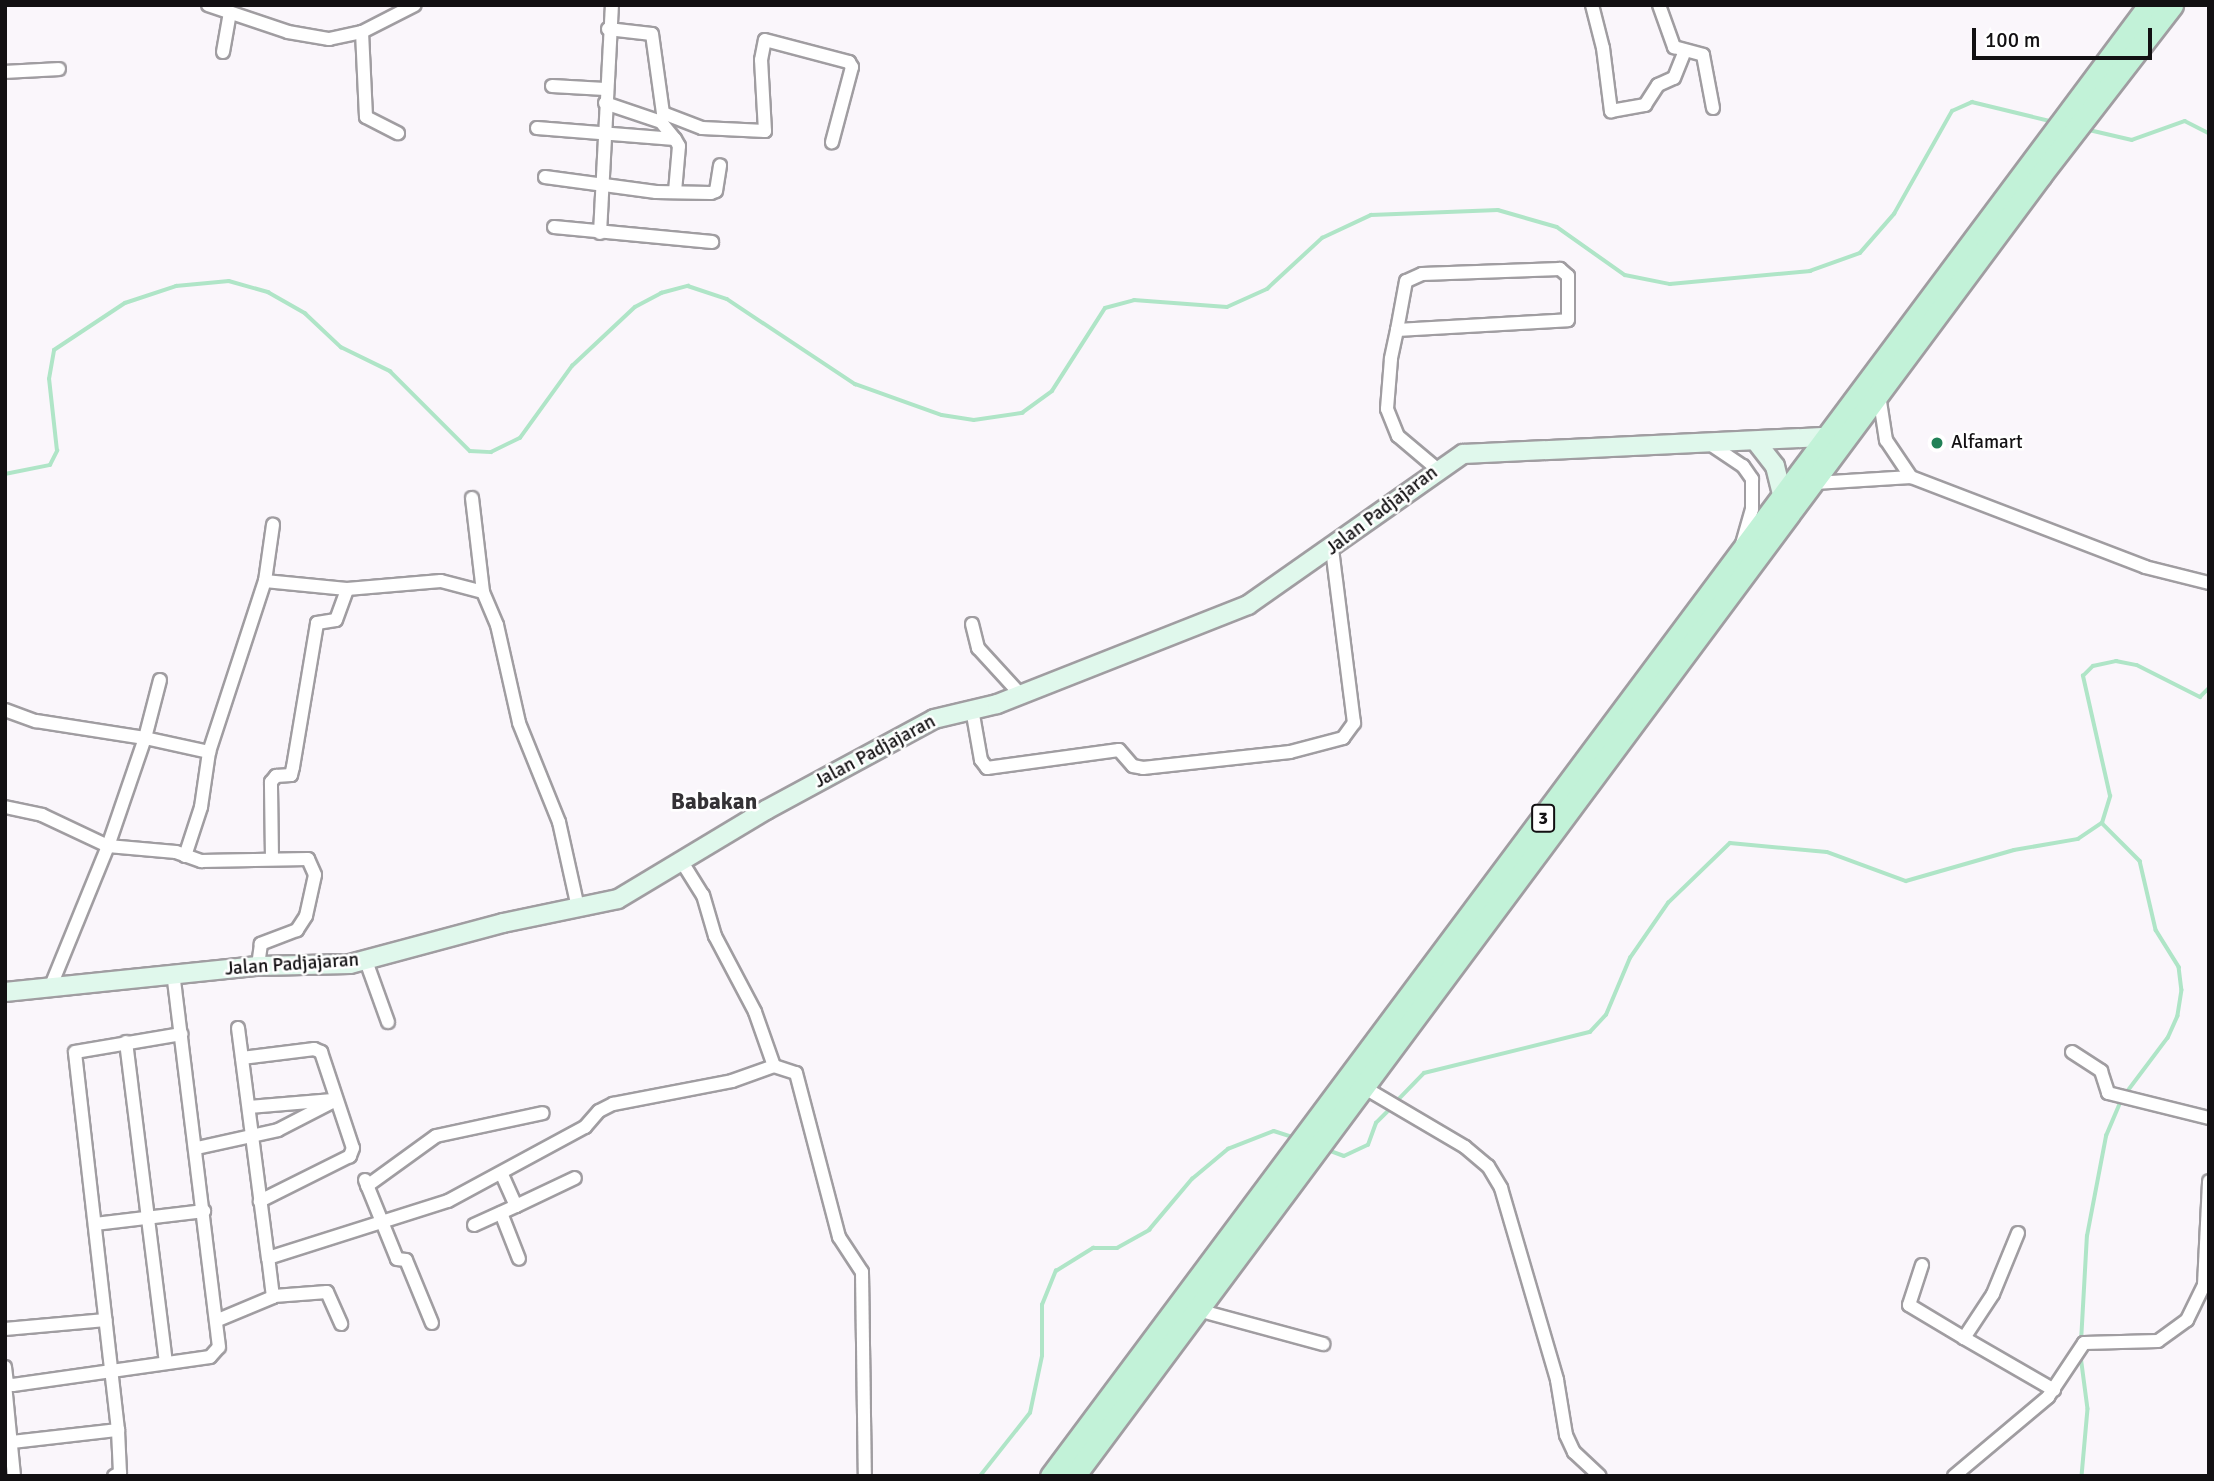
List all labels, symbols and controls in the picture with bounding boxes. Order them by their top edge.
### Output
scale bar [1976,14,2156,58]
text: 100 m [1985,27,2040,53]
place label: Alfamart [1951,432,2023,454]
marker: Alfamart [1929,435,1945,451]
street label: Jalan Padjajaran [1322,462,1442,560]
street label: Jalan Padjajaran [810,710,940,794]
district label: Babakan [671,788,757,816]
road number: 3 [1531,804,1555,832]
street label: Jalan Padjajaran [224,949,360,981]

